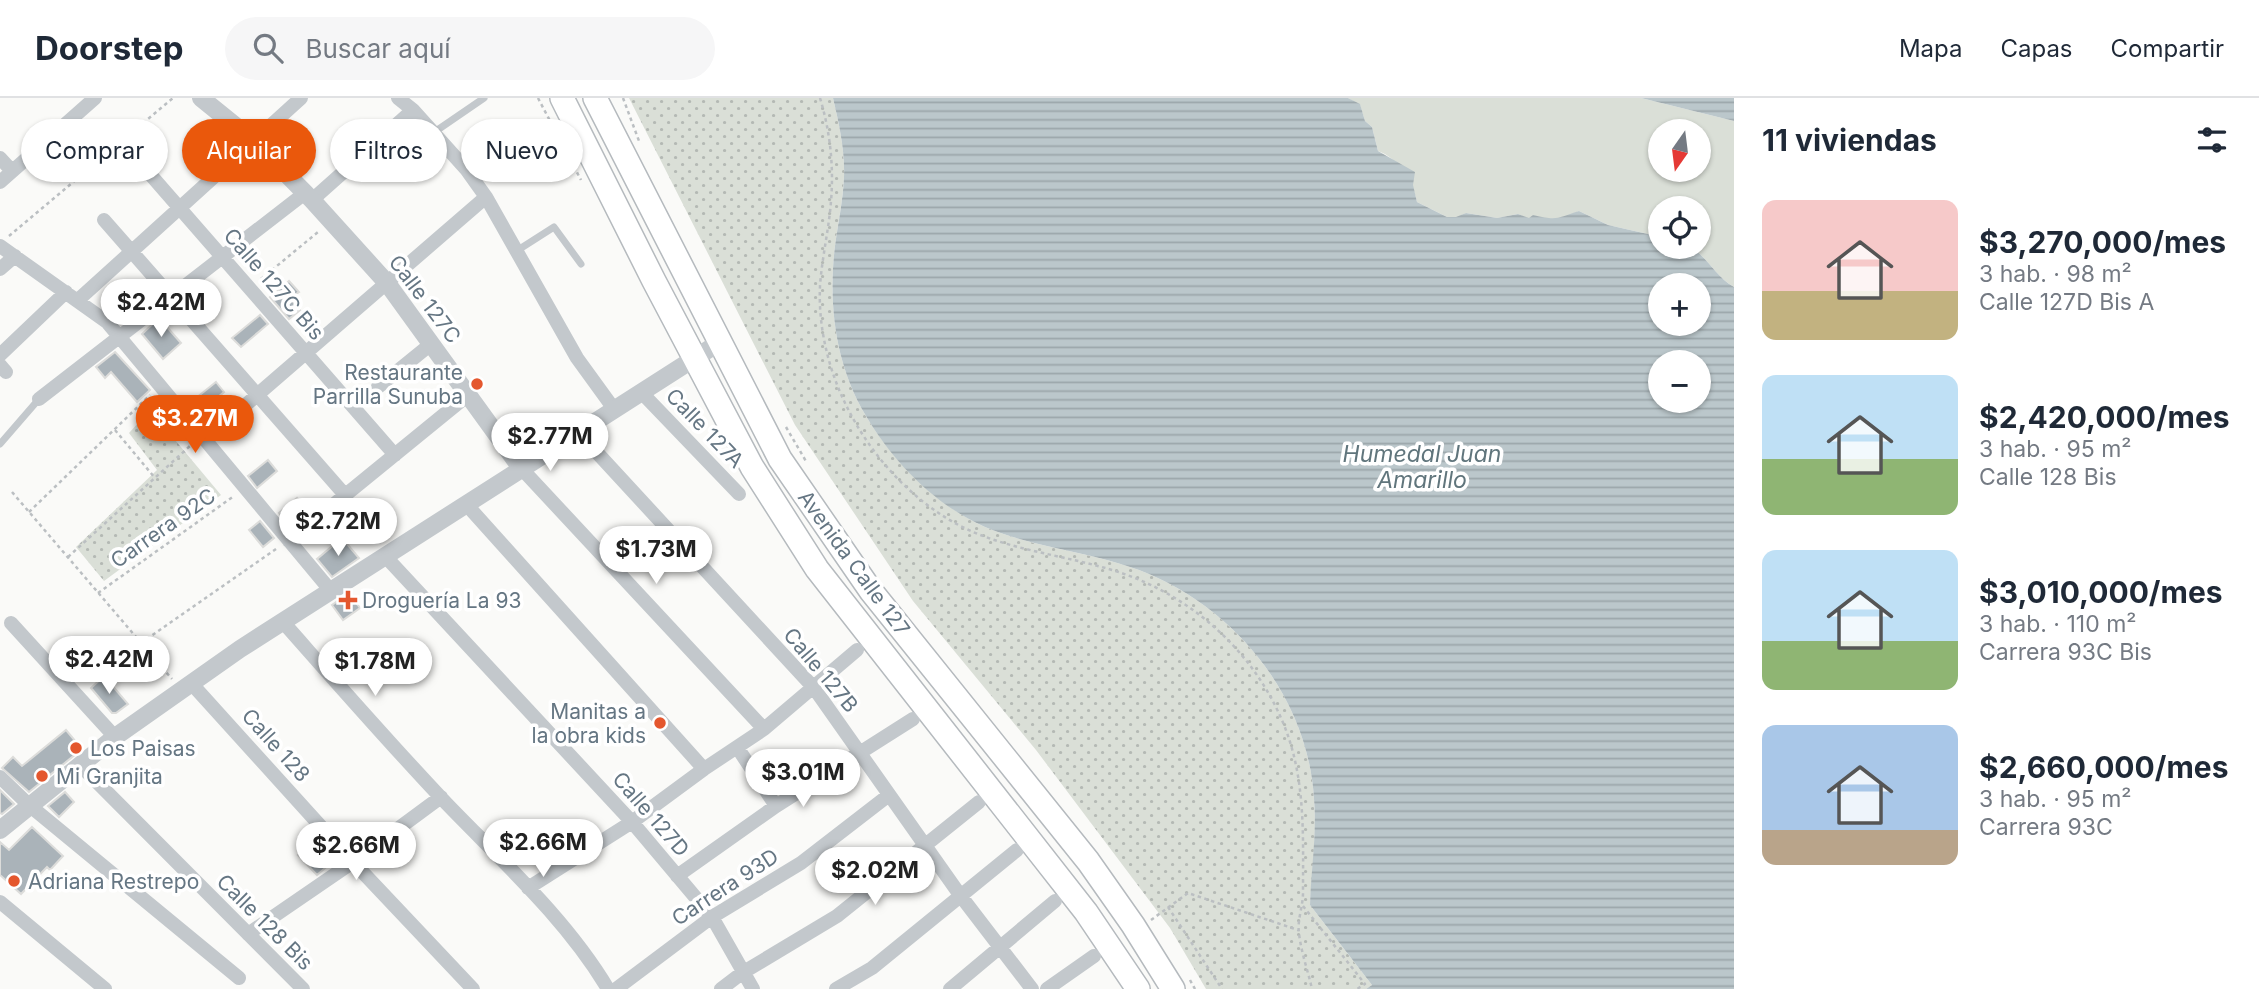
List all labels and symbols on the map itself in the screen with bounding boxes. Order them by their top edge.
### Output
north arrow [1648,119,1712,182]
street label: Calle 127C Bis [219,223,329,345]
street label: Calle 127C [384,250,466,348]
pin: $2.42M [104,280,218,339]
place label: Restaurante Parrilla Sunuba [313,360,463,409]
marker: Restaurante Parrilla Sunuba [469,376,485,392]
street label: Calle 127A [661,383,749,473]
pin: $3.27M [138,396,252,455]
pin: $2.77M [493,414,607,473]
water label: Humedal Juan Amarillo [1343,440,1501,494]
street label: Carrera 92C [106,483,220,573]
street label: Avenida Calle 127 [793,485,915,641]
pin: $2.72M [281,498,395,558]
pin: $1.73M [599,526,713,586]
place label: Droguería La 93 [362,588,521,613]
marker: Droguería La 93 [340,592,356,608]
street label: Calle 127B [779,623,863,717]
pin: $2.42M [52,636,166,696]
pin: $1.78M [318,638,432,698]
place label: Manitas a la obra kids [532,699,646,748]
street label: Calle 128 [237,703,315,787]
marker: Manitas a la obra kids [652,715,668,731]
place label: Los Paisas [90,736,196,761]
marker: Los Paisas [68,740,84,756]
pin: $3.01M [746,750,860,809]
place label: Mi Granjita [56,764,163,789]
street label: Calle 127D [608,767,694,861]
marker: Mi Granjita [34,768,50,784]
pin: $2.66M [486,820,600,879]
pin: $2.66M [299,822,413,882]
street label: Carrera 93D [667,843,783,931]
pin: $2.02M [818,848,932,907]
place label: Adriana Restrepo [28,869,199,894]
street label: Calle 128 Bis [212,869,318,975]
marker: Adriana Restrepo [6,873,22,889]

